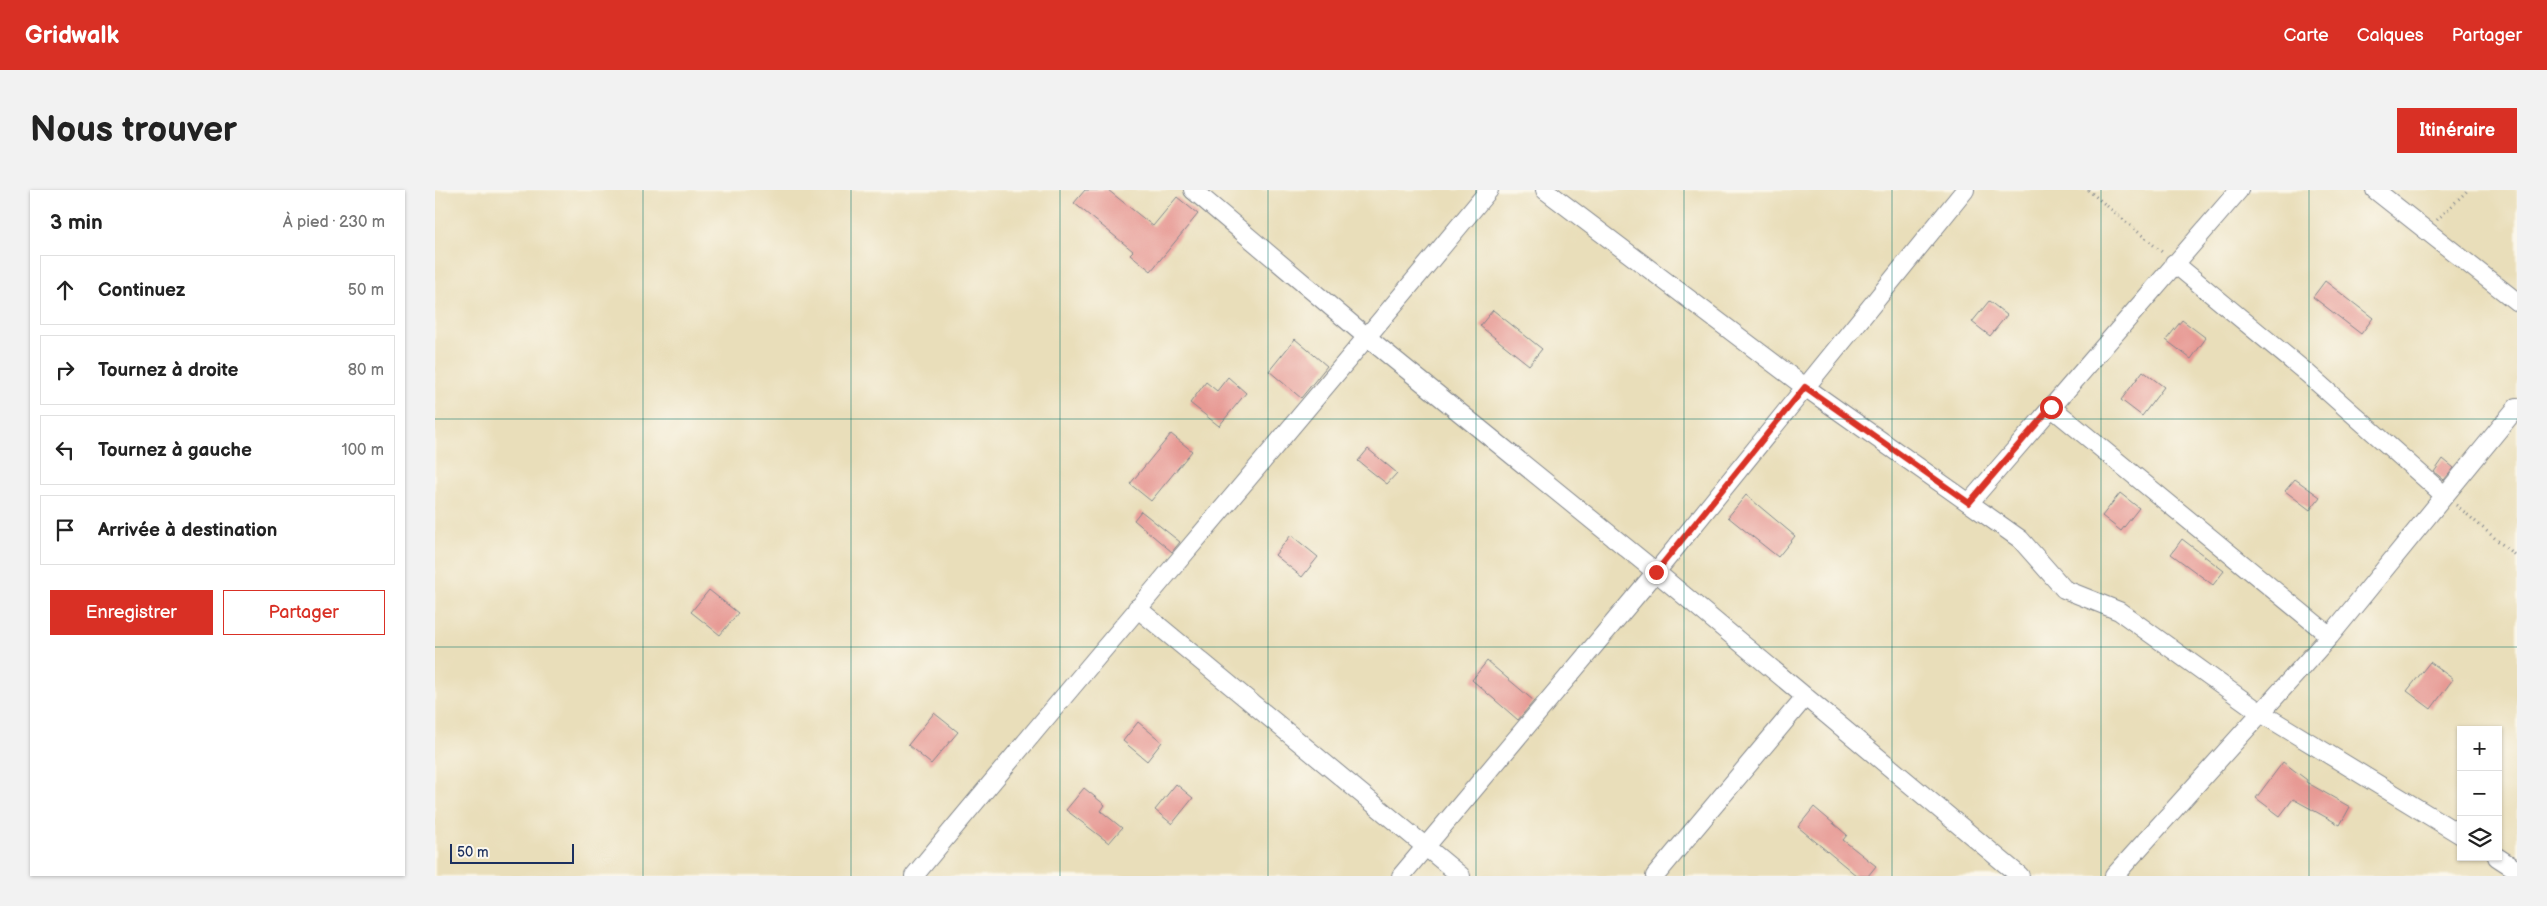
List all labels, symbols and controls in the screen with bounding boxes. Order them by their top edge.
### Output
text: Gridwalk [25,21,119,50]
text: Carte [2283,25,2329,46]
text: Calques [2357,25,2424,46]
text: Partager [2452,25,2522,46]
button: Itinéraire [2397,108,2517,153]
text: Nous trouver [30,109,237,152]
text: 3 min [50,210,103,235]
text: À pied · 230 m [283,213,385,232]
icon: ahead [51,276,79,304]
text: Continuez [98,279,185,302]
text: 50 m [348,281,384,300]
icon: right [51,356,79,384]
text: Tournez à droite [98,359,239,382]
text: 80 m [348,361,384,380]
route start [2040,396,2063,419]
icon: left [51,436,79,464]
text: Tournez à gauche [98,439,252,462]
text: 100 m [341,441,384,460]
icon: arrive [51,516,79,544]
text: Arrivée à destination [98,519,277,542]
route end [1645,561,1668,584]
button: Enregistrer [50,590,213,635]
button: Partager [223,590,385,635]
map controls [2457,726,2502,861]
button: + [2457,726,2502,771]
button: − [2457,771,2502,816]
button: layers [2457,816,2502,861]
scale bar [450,841,574,864]
text: 50 m [457,844,489,861]

